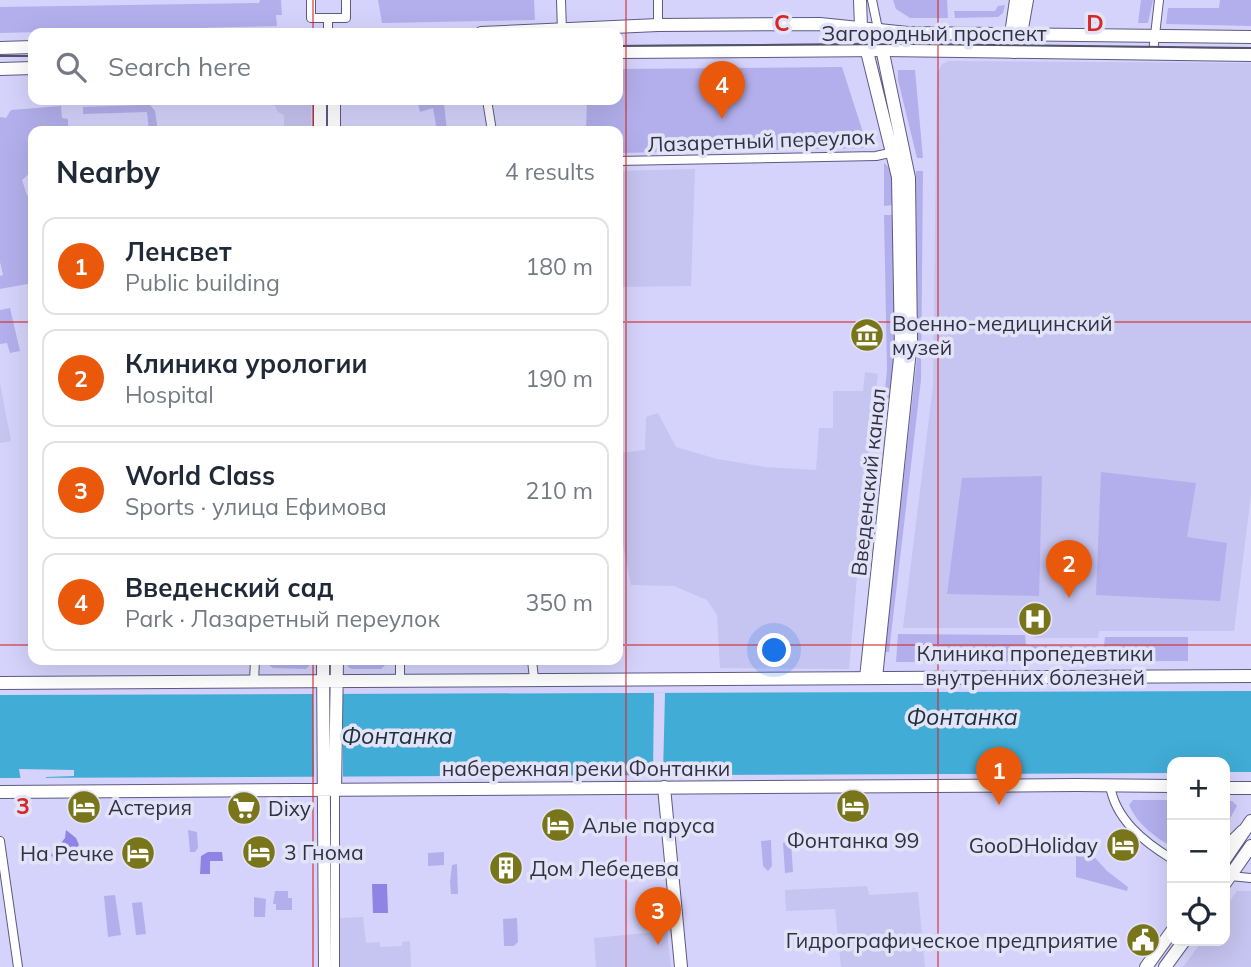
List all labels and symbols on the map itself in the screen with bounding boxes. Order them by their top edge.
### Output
text: C [774,8,790,37]
text: D [1086,8,1104,37]
street label: Загородный проспект [821,20,1047,46]
pin: 4 [699,61,745,119]
street label: Лазаретный переулок [647,123,876,157]
place label: Военно-медицинский музей [892,310,1113,360]
museum icon: Военно-медицинский музей [848,316,886,354]
street label: Введенский канал [845,387,891,577]
pin: 2 [1046,540,1092,598]
hospital icon: Клиника пропедевтики внутренних болезней [1016,600,1054,638]
your location [757,633,791,667]
place label: Клиника пропедевтики внутренних болезней [916,640,1154,690]
water label: Фонтанка [906,702,1018,731]
water label: Фонтанка [341,721,453,750]
pin: 1 [976,747,1022,805]
street label: набережная реки Фонтанки [442,755,730,781]
hotel icon: Фонтанка 99 [834,787,872,825]
hotel icon: Астерия [65,788,103,826]
supermarket icon: Dixy [225,789,263,827]
text: 3 [16,791,30,820]
place label: Астерия [108,794,192,820]
place label: Dixy [268,795,311,821]
hotel icon: Алые паруса [539,806,577,844]
place label: Алые паруса [582,812,715,838]
hotel icon: GooDHoliday [1104,826,1142,864]
place label: Фонтанка 99 [787,827,919,853]
place label: GooDHoliday [969,832,1098,858]
hotel icon: 3 Гнома [240,833,278,871]
hotel icon: На Речке [119,834,157,872]
place label: 3 Гнома [284,839,364,865]
place label: На Речке [20,840,114,866]
building icon: Дом Лебедева [487,849,525,887]
place label: Дом Лебедева [530,855,679,881]
pin: 3 [635,887,681,945]
public building icon: Гидрографическое предприятие [1124,921,1162,959]
place label: Гидрографическое предприятие [786,927,1118,953]

